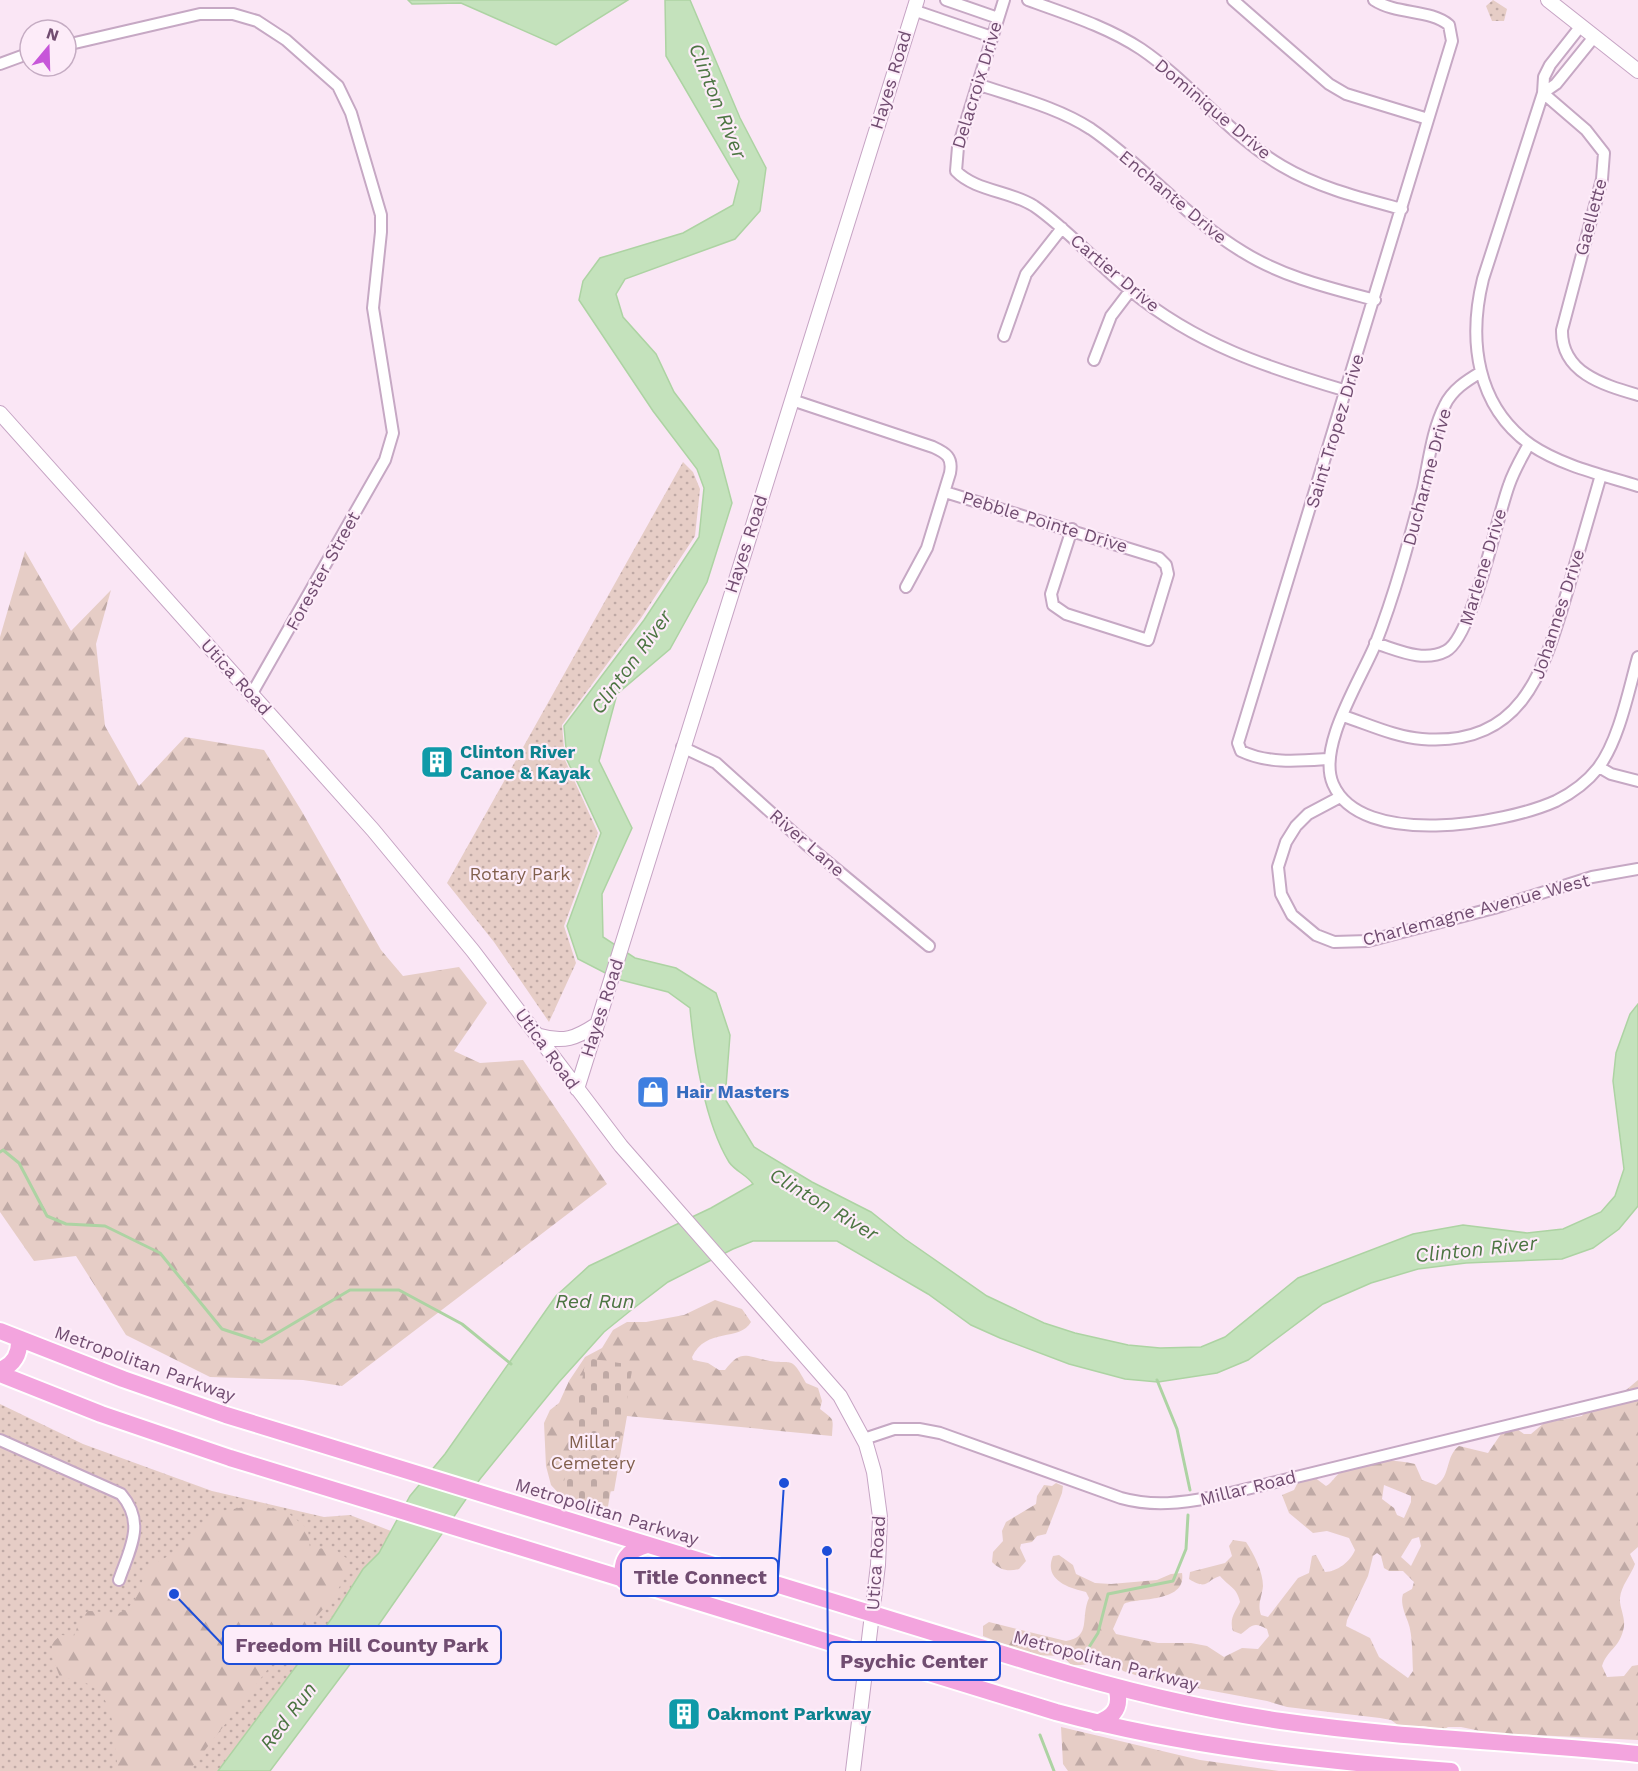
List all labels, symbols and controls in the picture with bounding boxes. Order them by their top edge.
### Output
north arrow [18,18,78,78]
street label: Delacroix Drive [947,19,1006,151]
text: N [44,23,61,45]
street label: Hayes Road [866,28,915,132]
water label: Clinton River [684,40,753,163]
street label: Dominique Drive [1151,54,1276,163]
street label: Enchante Drive [1115,146,1231,248]
street label: Gaellette [1570,176,1611,258]
street label: Cartier Drive [1066,229,1164,316]
street label: Saint Tropez Drive [1301,351,1368,511]
street label: Ducharme Drive [1398,406,1455,548]
street label: Pebble Pointe Drive [960,486,1130,557]
street label: Hayes Road [720,492,771,596]
street label: Marlene Drive [1455,506,1510,628]
street label: Forester Street [281,507,364,634]
street label: Johannes Drive [1527,546,1588,681]
water label: Clinton River [585,604,677,719]
street label: Utica Road [197,634,276,719]
place label: Clinton River Canoe & Kayak [460,741,592,783]
building icon: Clinton River Canoe & Kayak [419,744,455,780]
street label: River Lane [766,805,849,881]
park label: Rotary Park [469,863,571,884]
street label: Charlemagne Avenue West [1360,869,1592,950]
street label: Hayes Road [576,956,627,1060]
street label: Utica Road [511,1004,584,1093]
shop icon: Hair Masters [635,1074,671,1110]
place label: Hair Masters [676,1081,790,1102]
water label: Clinton River [765,1162,884,1246]
water label: Clinton River [1414,1231,1539,1267]
water label: Red Run [555,1289,635,1313]
street label: Metropolitan Parkway [52,1321,239,1406]
park label: Millar Cemetery [551,1431,636,1473]
street label: Millar Road [1198,1465,1298,1510]
street label: Metropolitan Parkway [513,1474,702,1550]
street label: Utica Road [862,1515,889,1611]
callout: Title Connect [621,1558,778,1596]
text: Title Connect [633,1565,767,1589]
callout: Freedom Hill County Park [223,1626,501,1664]
street label: Metropolitan Parkway [1011,1626,1202,1696]
text: Freedom Hill County Park [235,1633,489,1657]
callout: Psychic Center [828,1642,1000,1680]
text: Psychic Center [840,1649,988,1673]
water label: Red Run [255,1677,321,1755]
building icon: Oakmont Parkway [666,1696,702,1732]
place label: Oakmont Parkway [707,1703,872,1724]

